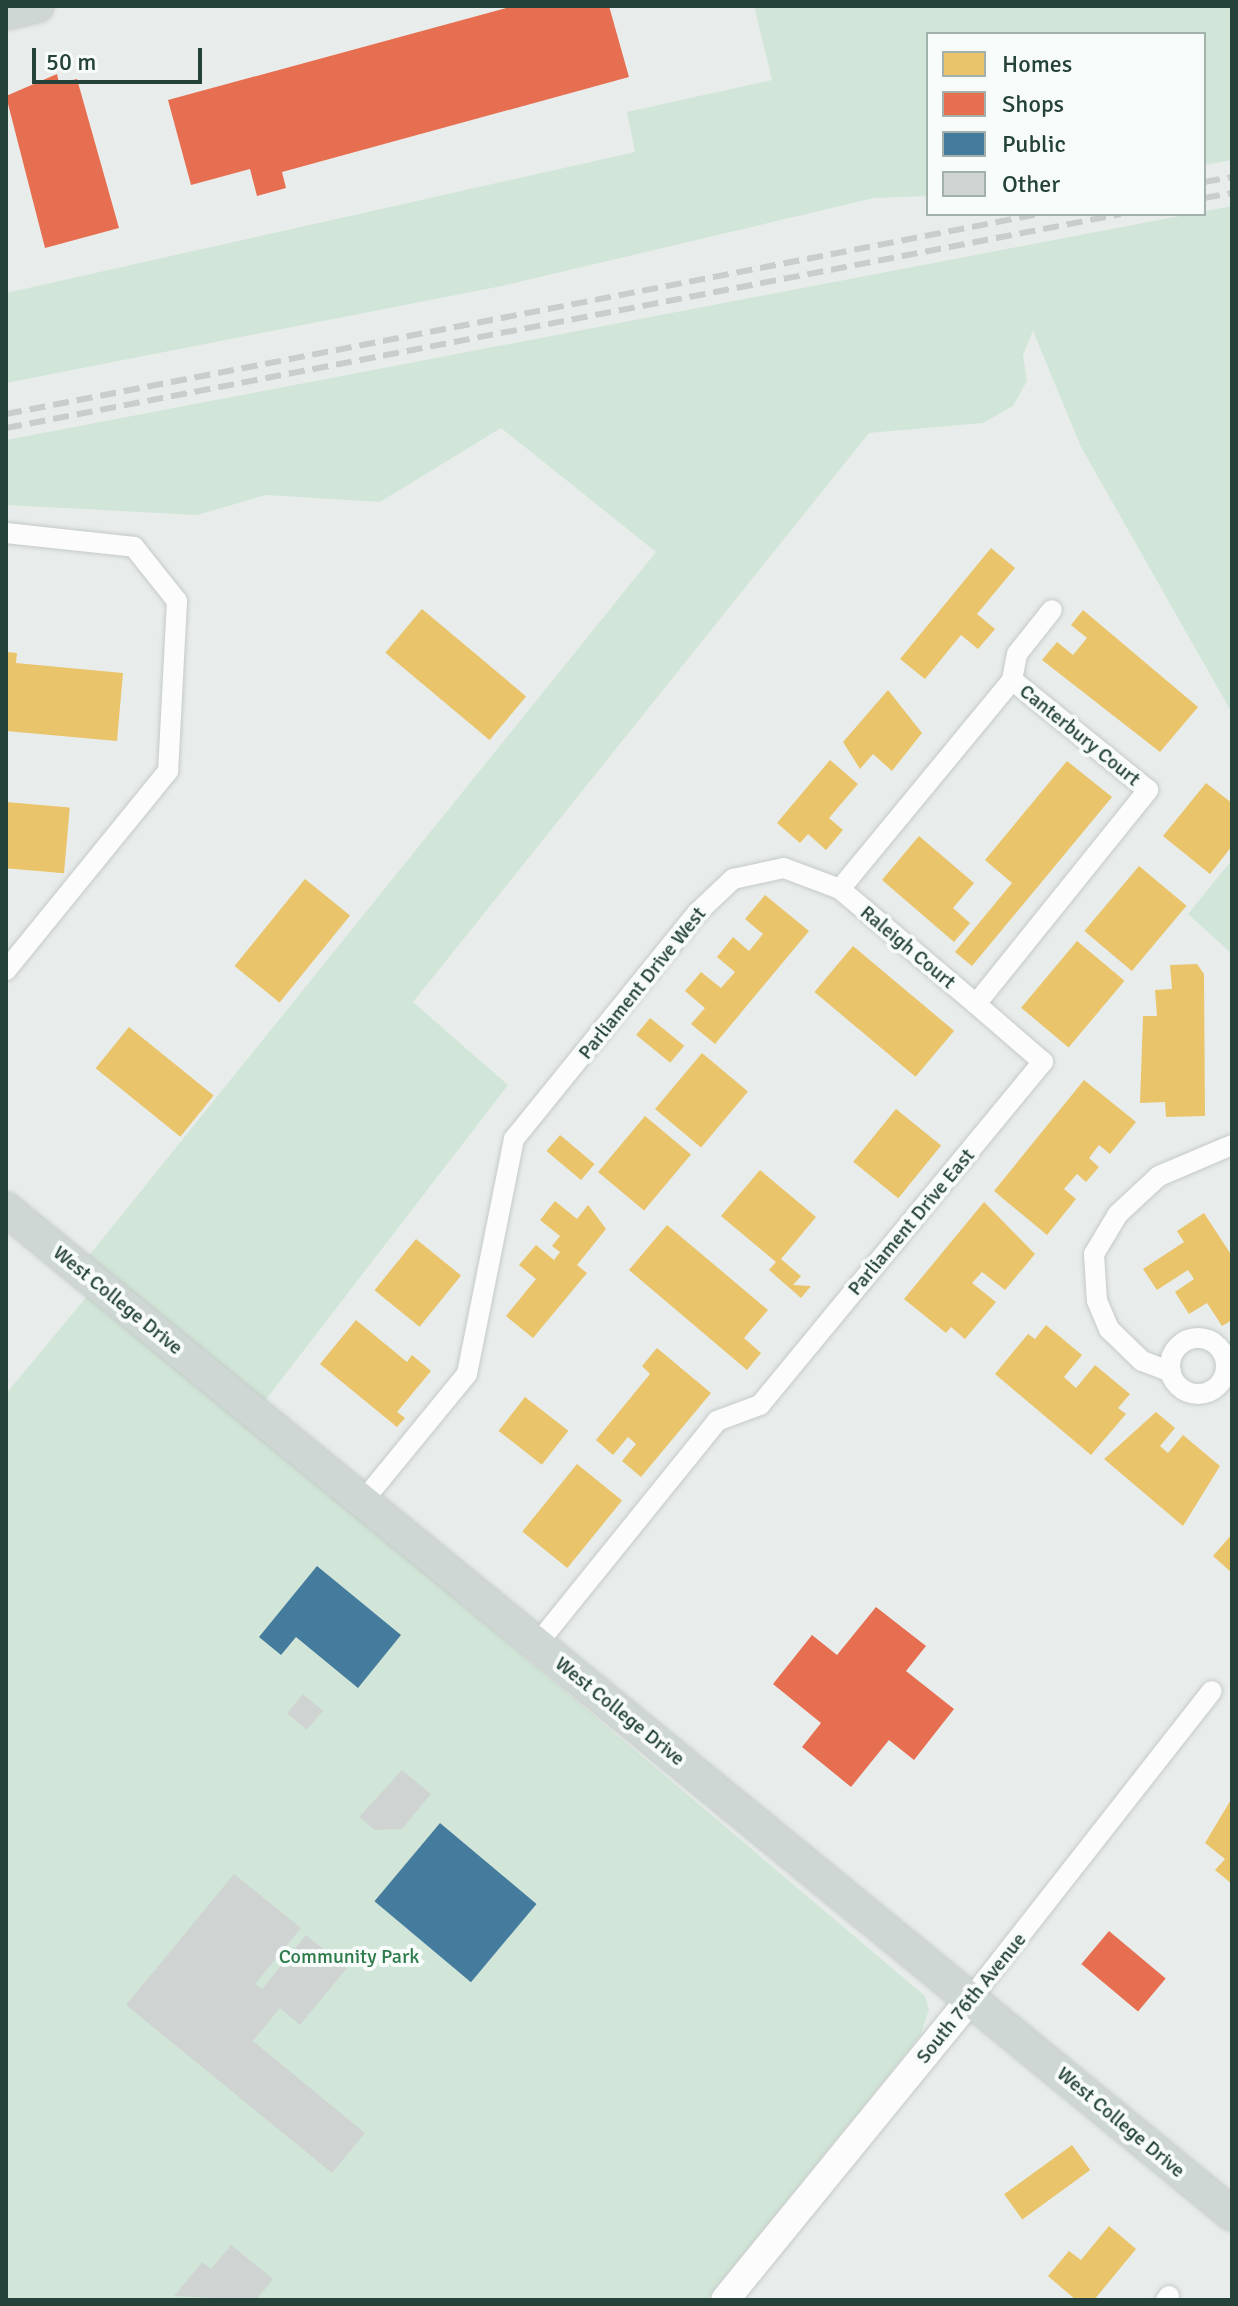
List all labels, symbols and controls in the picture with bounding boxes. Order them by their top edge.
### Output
scale bar [36,32,206,82]
legend [926,32,1206,216]
text: 50 m [46,47,96,77]
text: Homes [1002,49,1072,79]
text: Shops [1002,89,1064,119]
text: Public [1002,129,1066,159]
text: Other [1002,169,1060,199]
street label: Canterbury Court [1015,679,1145,791]
street label: Raleigh Court [855,900,961,994]
street label: Parliament Drive West [573,902,711,1064]
street label: Parliament Drive East [843,1144,979,1300]
street label: West College Drive [48,1240,188,1360]
street label: West College Drive [550,1651,690,1771]
street label: South 76th Avenue [911,1928,1031,2068]
park label: Community Park [279,1944,419,1968]
street label: West College Drive [1052,2061,1190,2183]

